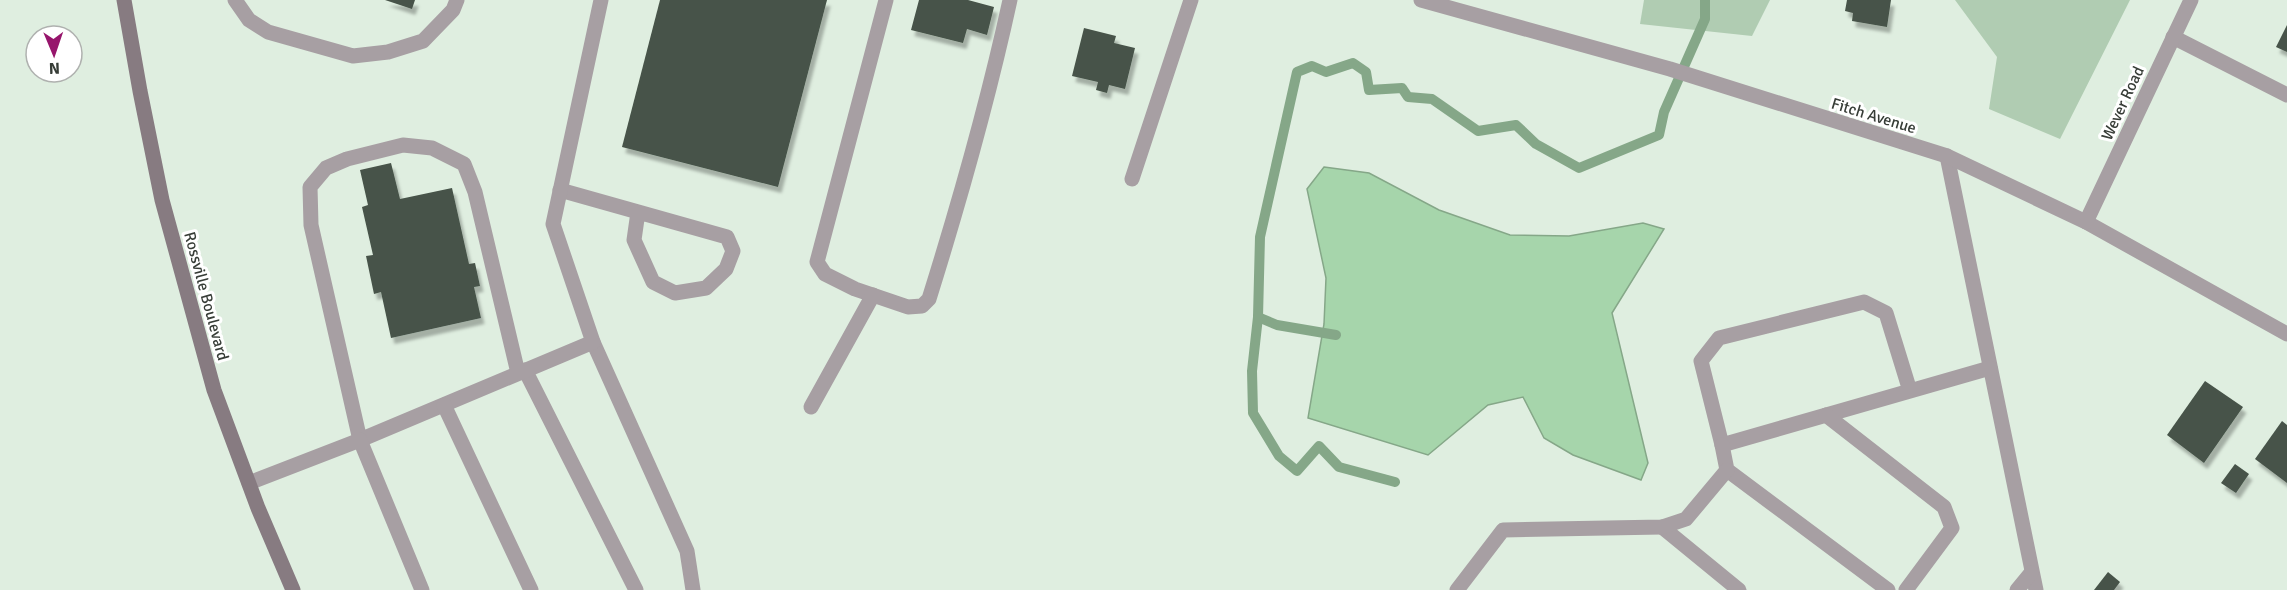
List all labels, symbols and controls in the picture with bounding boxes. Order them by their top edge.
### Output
north arrow [24,24,84,84]
text: N [49,58,60,78]
street label: Wever Road [2097,63,2149,144]
street label: Fitch Avenue [1829,94,1919,138]
street label: Rossville Boulevard [179,230,233,363]

